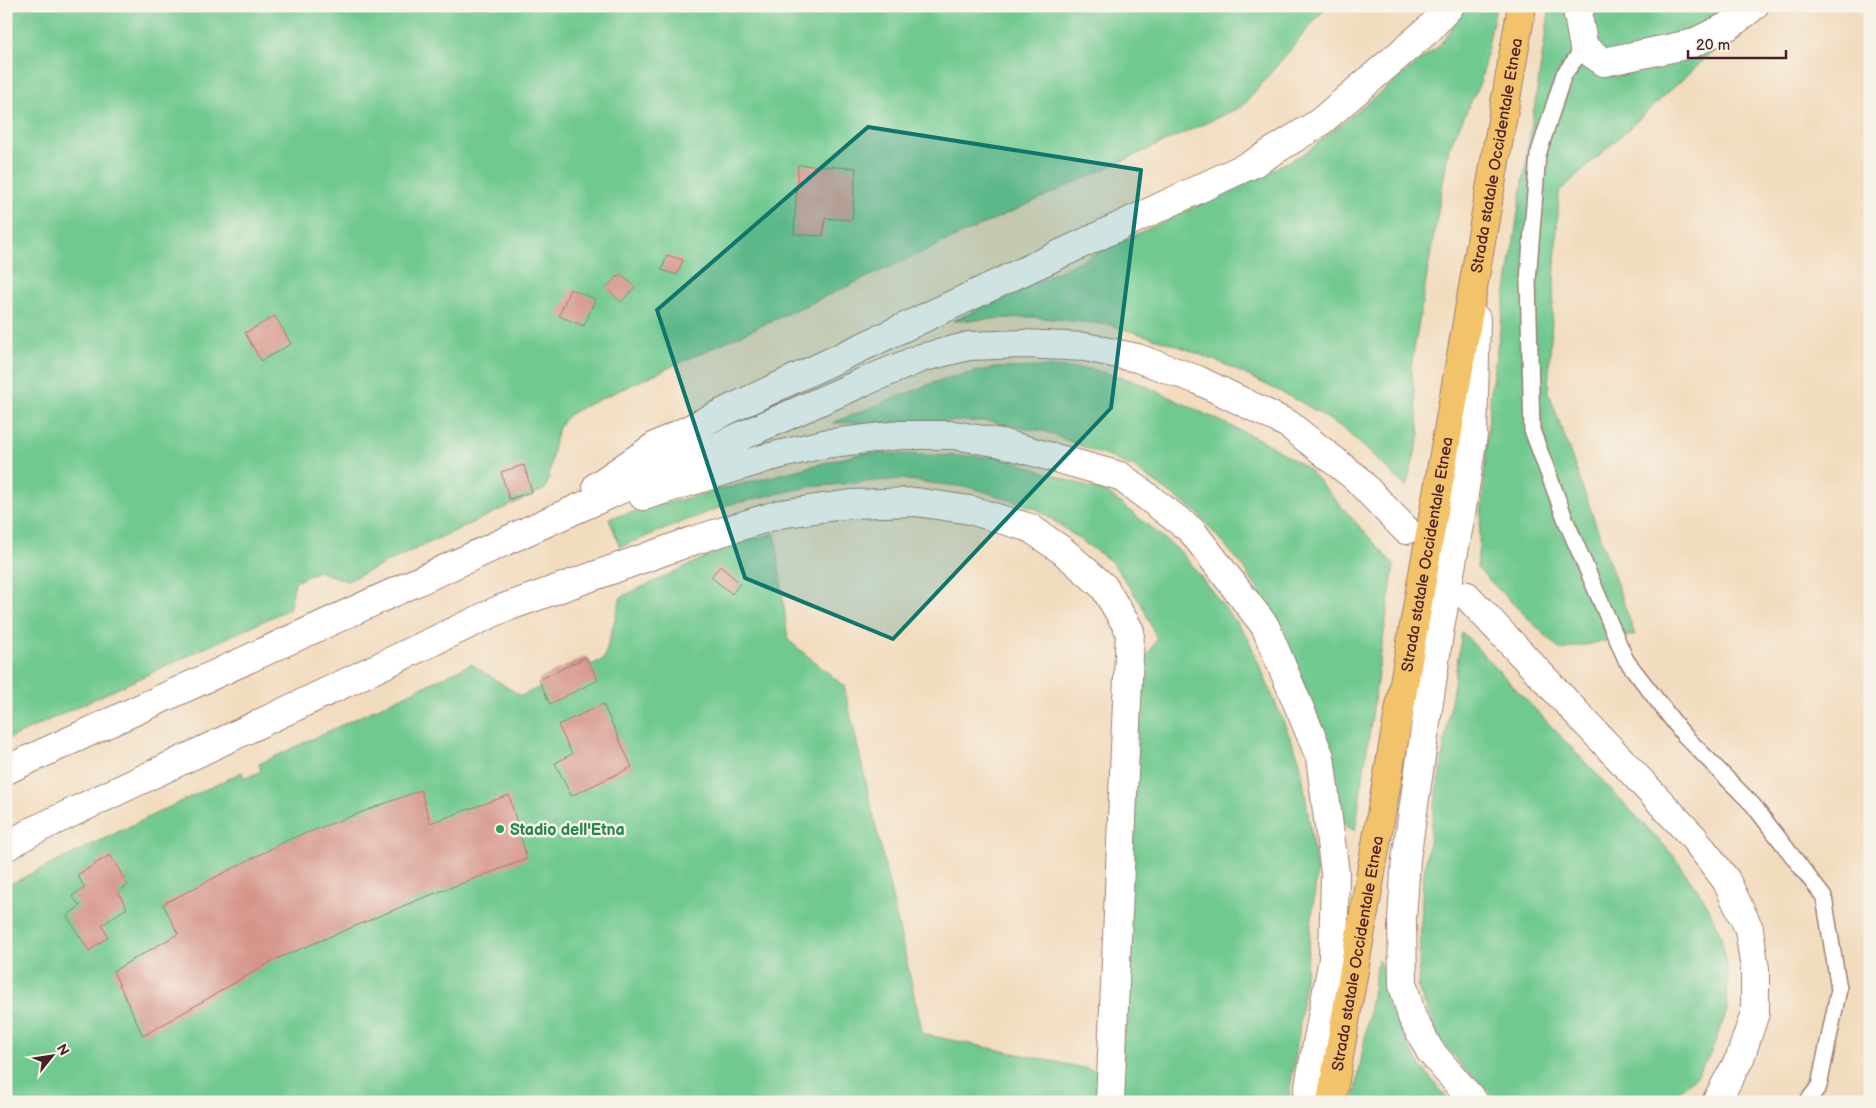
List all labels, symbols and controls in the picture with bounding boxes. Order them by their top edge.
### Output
scale bar [1688,28,1786,60]
text: 20 m [1696,36,1730,55]
street label: Strada statale Occidentale Etnea [1468,37,1527,275]
street label: Strada statale Occidentale Etnea [1398,436,1458,673]
place label: Stadio dell'Etna [510,821,625,840]
marker: Stadio dell'Etna [494,823,506,835]
street label: Strada statale Occidentale Etnea [1329,835,1388,1072]
north arrow [28,1030,78,1080]
text: N [53,1041,73,1059]

